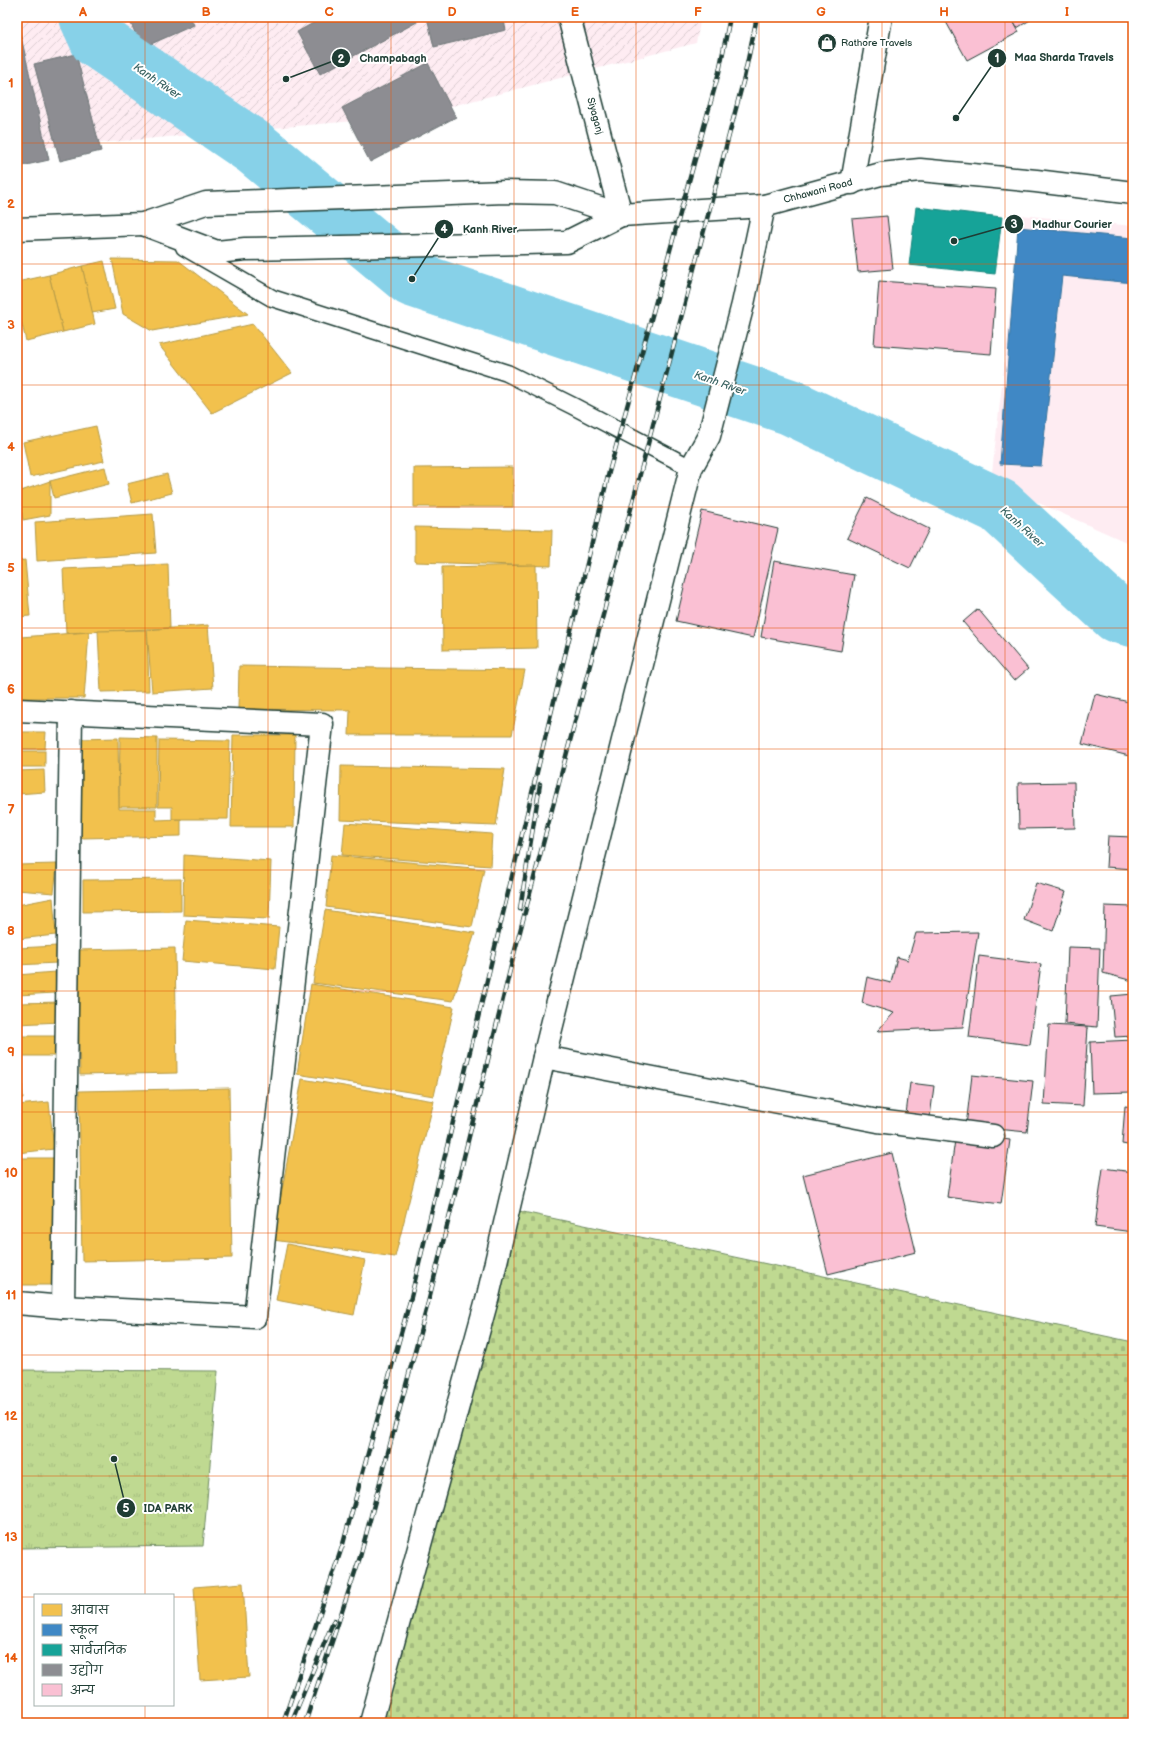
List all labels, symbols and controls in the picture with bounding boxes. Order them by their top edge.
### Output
text: A [78,4,87,20]
text: B [201,4,211,20]
text: C [324,4,334,20]
text: D [447,4,457,20]
text: E [571,4,580,20]
text: F [694,4,702,20]
text: G [816,4,826,20]
text: H [939,4,949,20]
text: I [1065,4,1069,20]
shop icon: Rathore Travels [816,32,838,54]
place label: Rathore Travels [841,37,912,49]
callout: Maa Sharda Travels [987,46,1122,69]
callout: Champabagh [331,47,434,70]
text: 1 [994,51,1000,66]
text: Maa Sharda Travels [1014,51,1114,64]
text: 2 [337,52,345,67]
text: Champabagh [359,52,427,65]
water label: Kanh River [131,61,184,102]
text: 1 [8,75,14,91]
street label: Siyaganj [584,96,606,136]
street label: Chhawani Road [782,176,854,206]
text: 2 [7,196,15,212]
callout: Madhur Courier [1004,212,1120,235]
text: 3 [1010,217,1018,232]
callout: Kanh River [434,218,525,241]
text: Madhur Courier [1032,218,1112,231]
text: 4 [440,222,448,237]
text: Kanh River [463,223,518,236]
text: 3 [7,317,15,333]
water label: Kanh River [692,368,749,398]
text: 4 [7,439,15,455]
water label: Kanh River [998,504,1047,551]
text: 5 [7,560,15,576]
text: 6 [7,681,15,697]
text: 7 [7,802,15,818]
text: 8 [7,923,15,939]
text: 9 [7,1044,15,1060]
text: 10 [4,1165,18,1181]
text: 11 [6,1287,16,1303]
text: 12 [4,1408,18,1424]
callout: IDA PARK [116,1497,201,1520]
text: 5 [123,1501,130,1516]
text: IDA PARK [143,1502,193,1515]
text: 13 [4,1529,18,1545]
legend [34,1594,174,1706]
text: आवास [70,1603,110,1618]
text: स्कूल [69,1623,100,1639]
text: सार्वजनिक [69,1640,127,1658]
text: 14 [4,1650,18,1666]
text: उद्योग [69,1661,104,1678]
text: अन्य [70,1683,96,1698]

